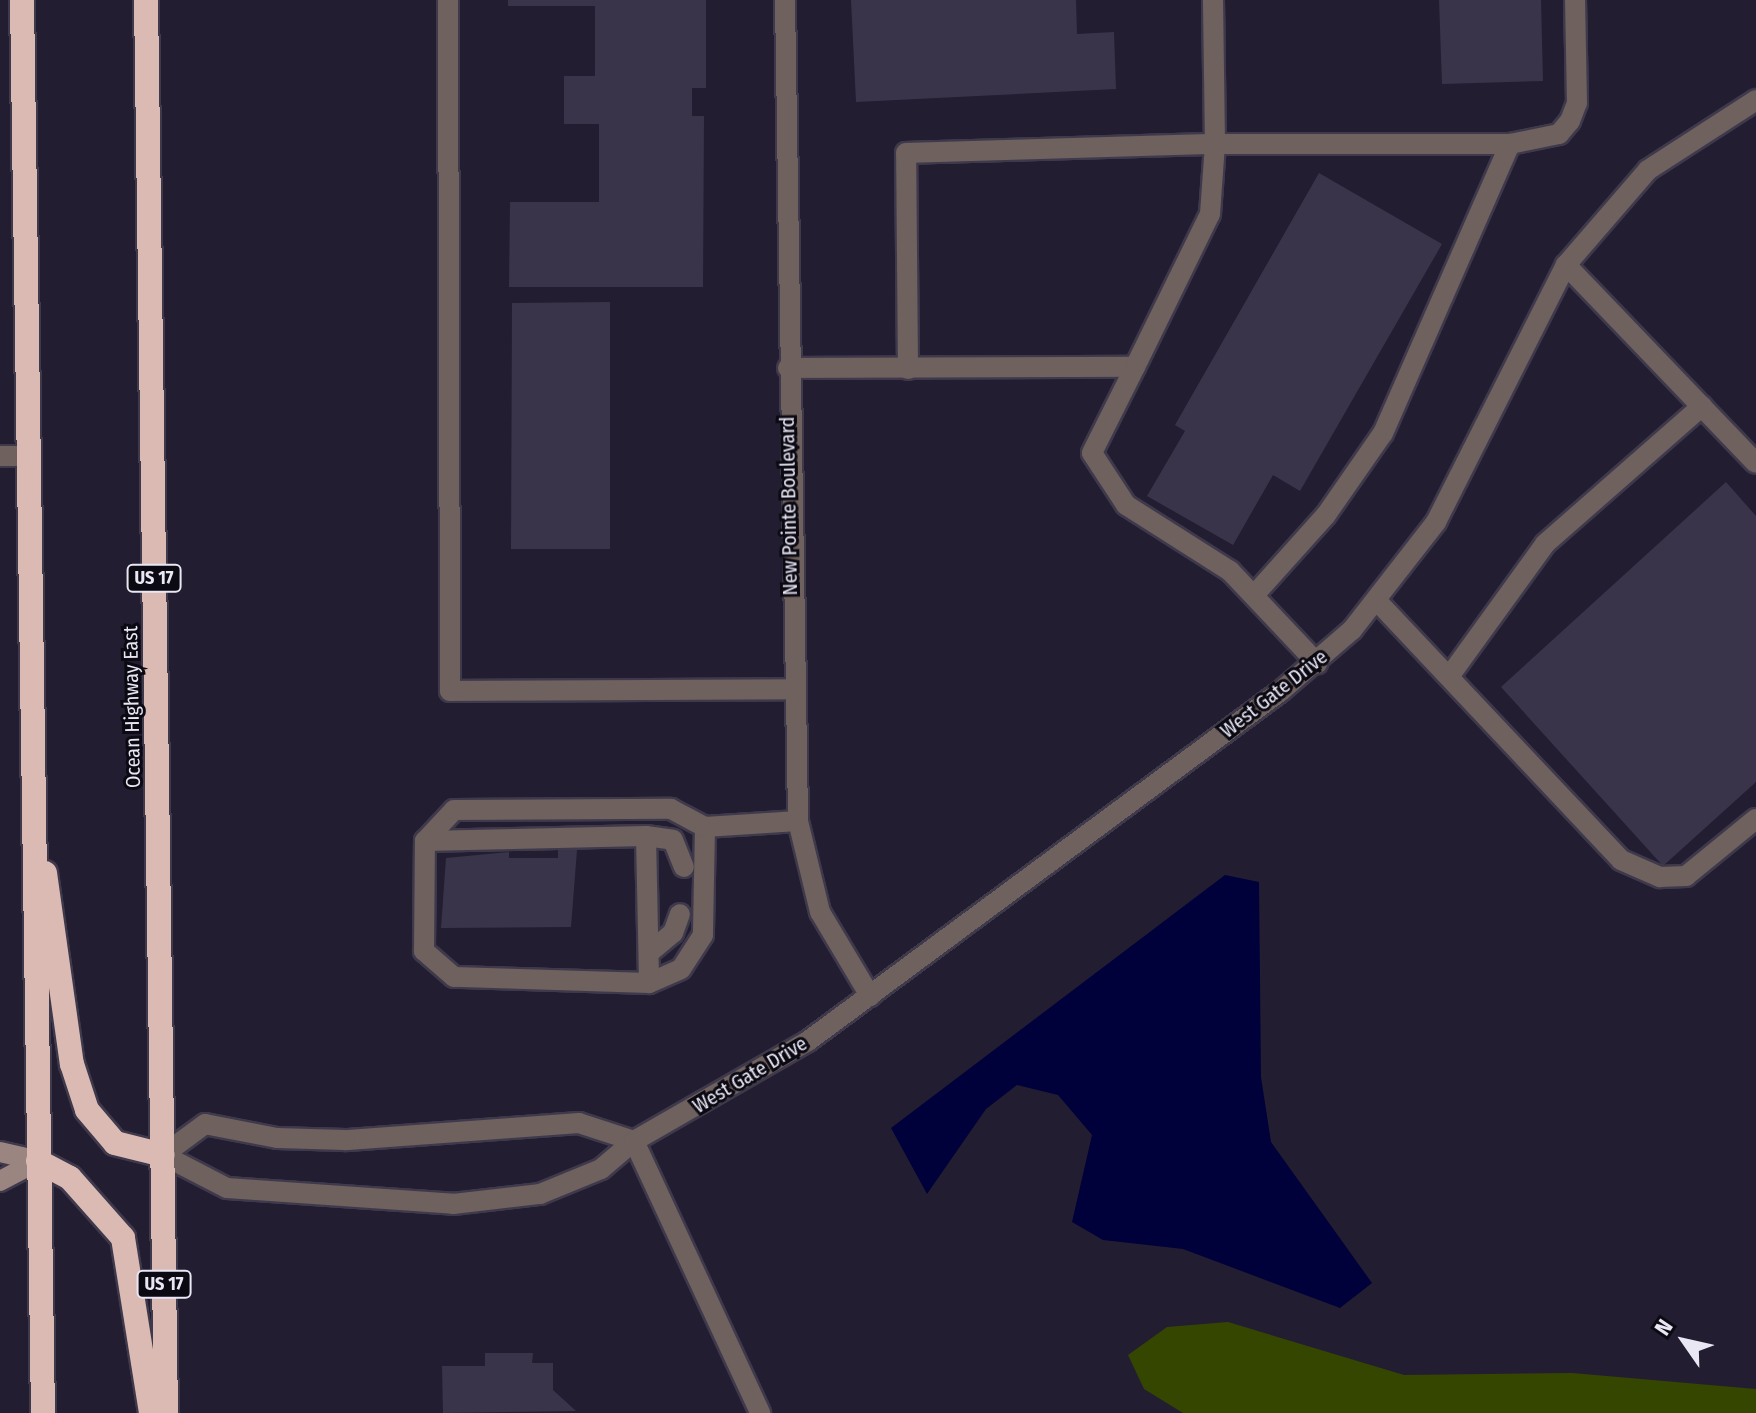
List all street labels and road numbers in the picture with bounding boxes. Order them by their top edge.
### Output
street label: New Pointe Boulevard [775,416,803,596]
road number: US 17 [126,564,182,592]
street label: Ocean Highway East [119,626,145,788]
street label: West Gate Drive [1216,645,1332,743]
street label: West Gate Drive [689,1032,811,1118]
road number: US 17 [136,1270,192,1298]

